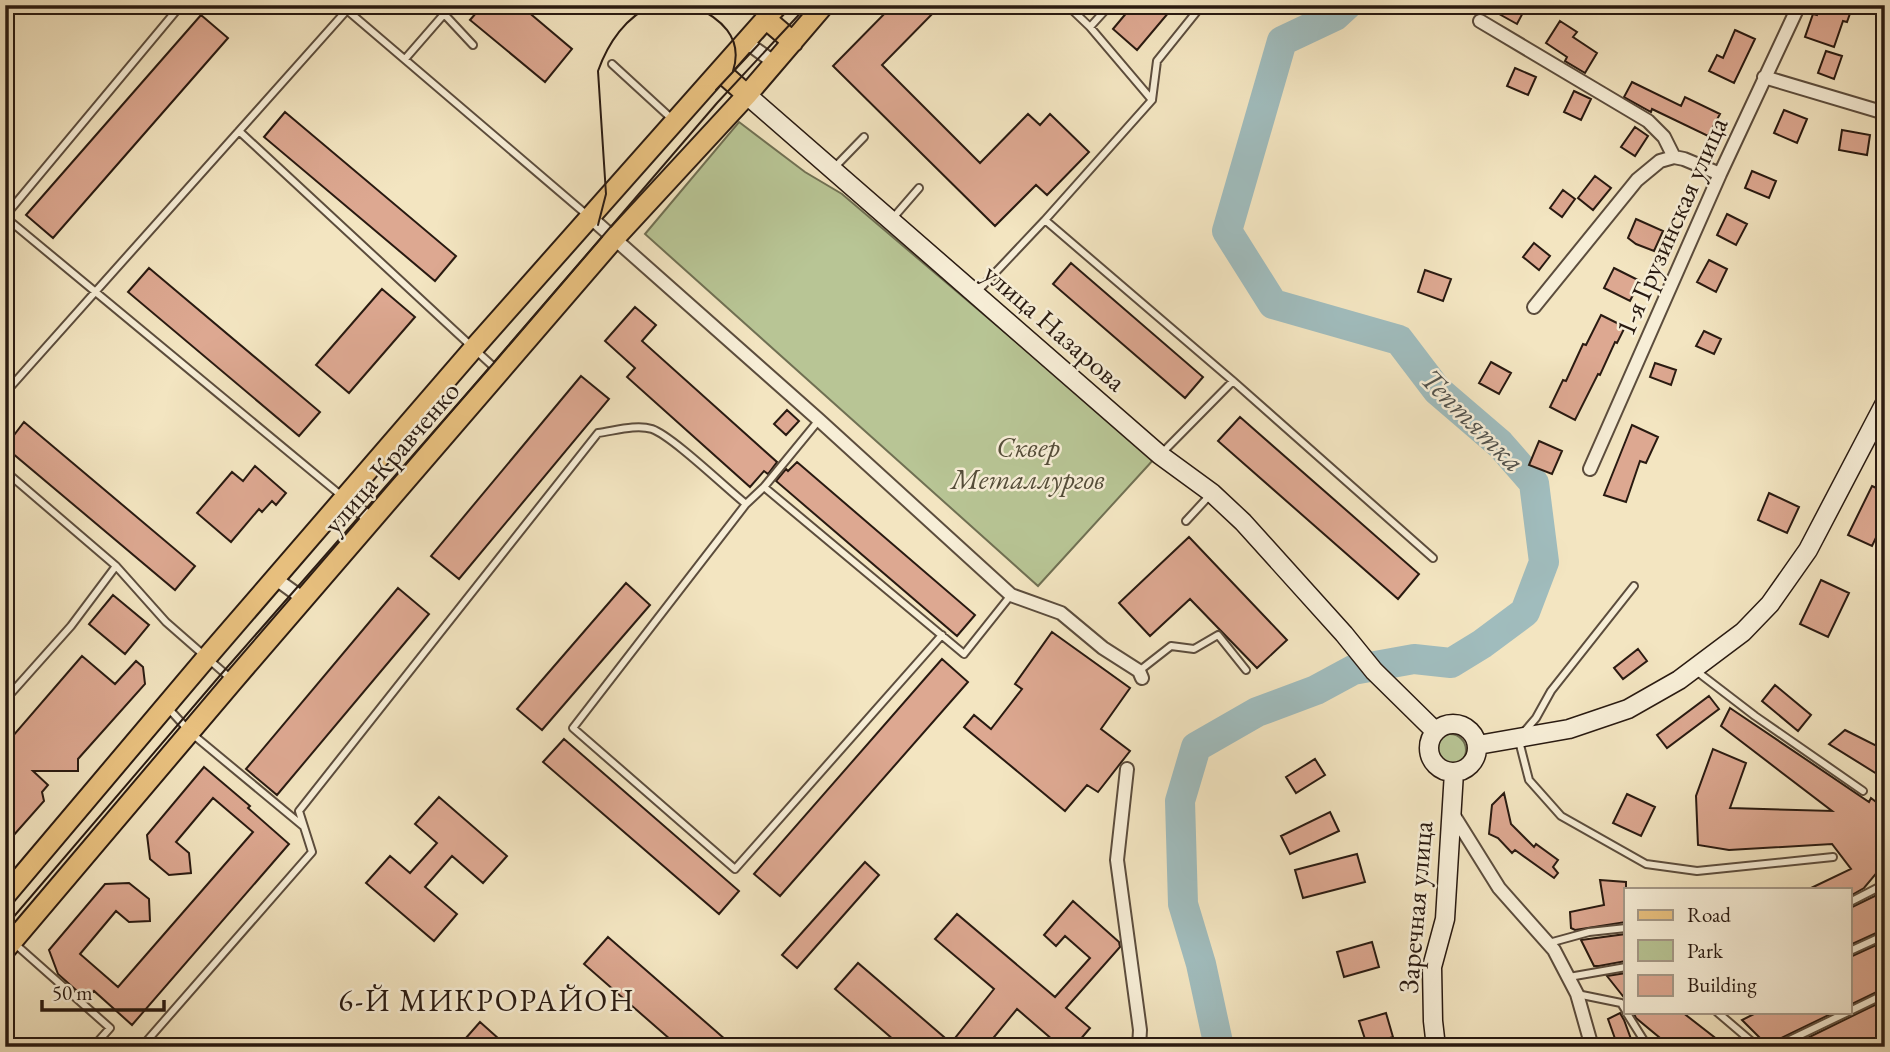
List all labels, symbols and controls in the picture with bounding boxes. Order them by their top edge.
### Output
street label: 1-я Грузинская улица [1607,110,1736,341]
street label: улица Назарова [976,255,1135,399]
water label: Тептятка [1413,360,1533,480]
street label: улица Кравченко [315,373,467,541]
park label: Сквер Металлургов [949,429,1105,497]
street label: Заречная улица [1390,819,1441,995]
legend [1624,888,1852,1014]
text: Road [1687,901,1731,928]
text: Park [1687,937,1724,964]
scale bar [42,968,164,1012]
text: Building [1687,971,1757,998]
text: 50 m [52,979,93,1006]
district label: 6-Й МИКРОРАЙОН [338,981,636,1020]

